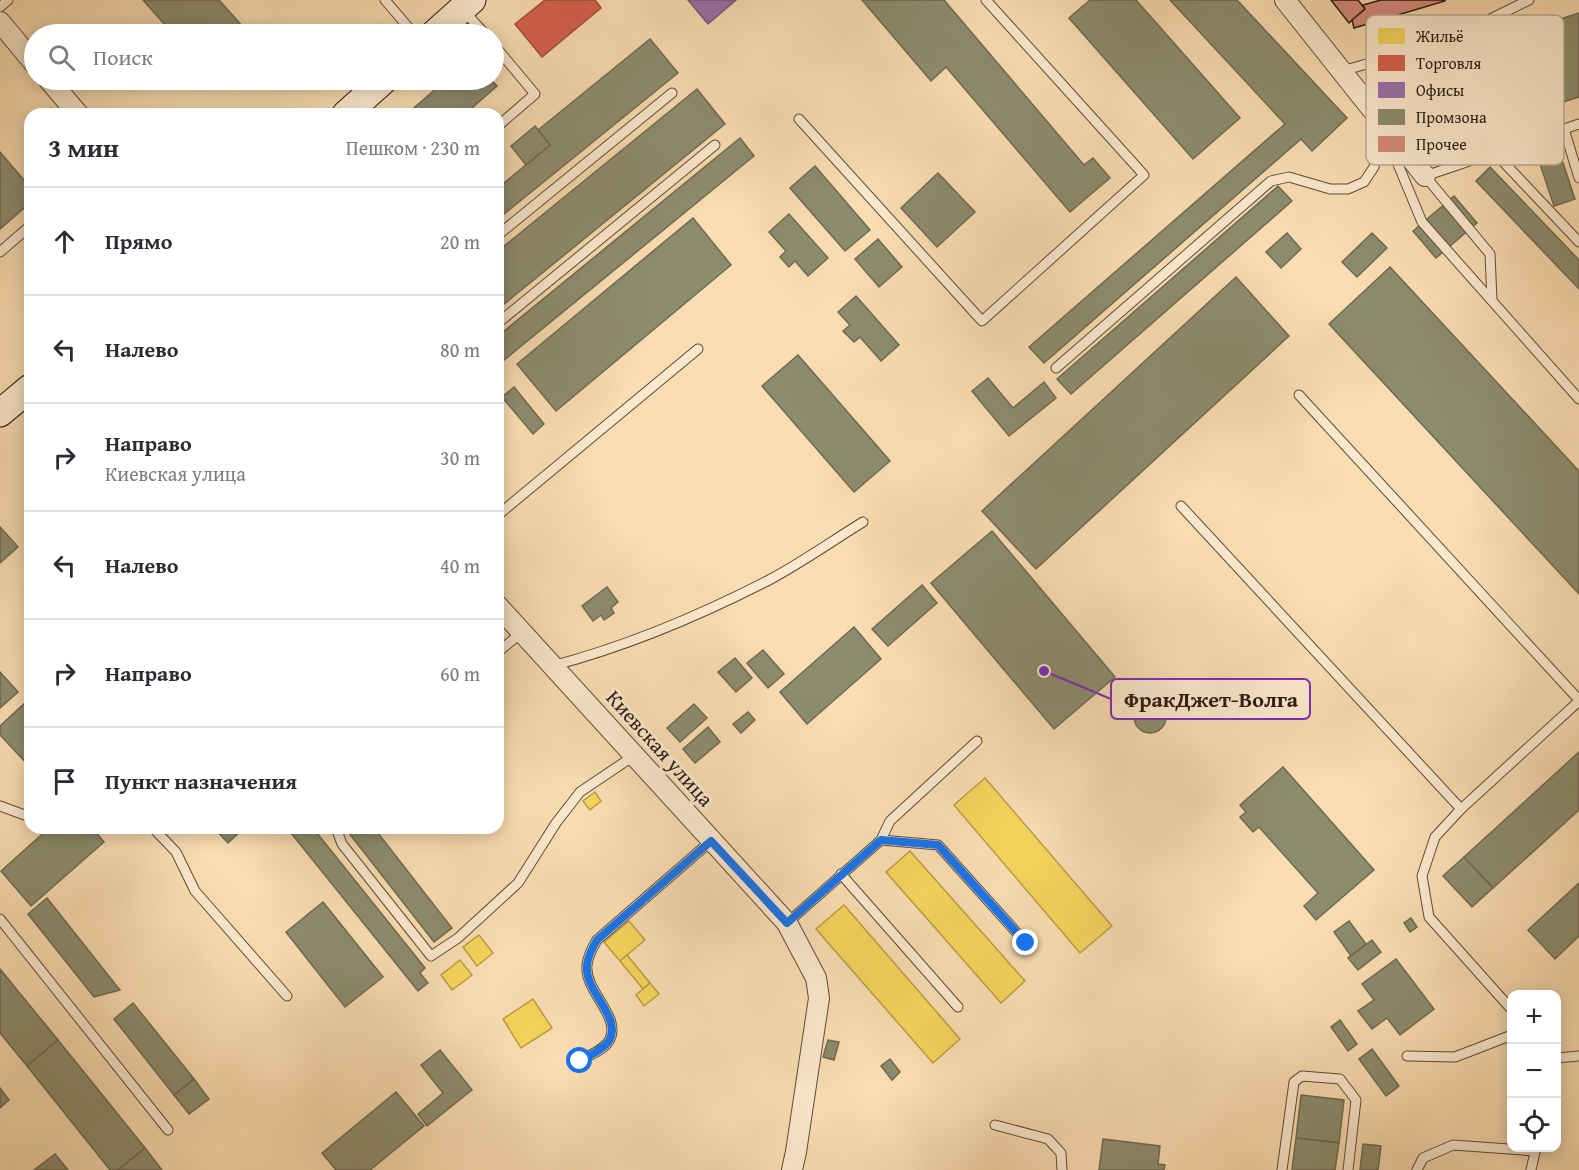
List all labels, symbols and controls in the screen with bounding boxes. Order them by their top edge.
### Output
legend [1366,15,1564,165]
search box [24,24,504,90]
text: Жильё [1415,24,1464,48]
icon: search [45,41,78,74]
text: Поиск [93,41,153,73]
text: Торговля [1416,51,1481,75]
text: Офисы [1416,78,1464,102]
text: Промзона [1416,105,1487,129]
text: 3 мин [48,128,119,167]
text: Прочее [1416,132,1467,156]
text: Пешком · 230 m [346,133,480,162]
icon: ahead [48,225,81,258]
text: Прямо [105,225,172,257]
text: 20 m [440,227,480,256]
icon: left [48,333,81,366]
text: Налево [105,333,178,365]
text: 80 m [440,335,480,364]
text: Направо [105,427,192,459]
icon: right [48,441,81,474]
text: 30 m [440,443,480,472]
text: Киевская улица [105,459,246,488]
icon: left [48,549,81,582]
text: Налево [105,549,178,581]
text: 40 m [440,551,480,580]
icon: right [48,657,81,690]
text: Направо [105,657,192,689]
text: 60 m [440,659,480,688]
callout: ФракДжет-Волга [1111,679,1310,719]
street label: Киевская улица [599,683,721,813]
text: ФракДжет-Волга [1124,683,1299,715]
icon: arrive [48,765,81,798]
text: Пункт назначения [105,765,297,797]
route end [1012,929,1038,955]
map controls [1507,990,1561,1152]
button: + [1507,990,1561,1044]
button: − [1507,1044,1561,1098]
route start [566,1047,592,1073]
button: locate [1507,1098,1561,1152]

